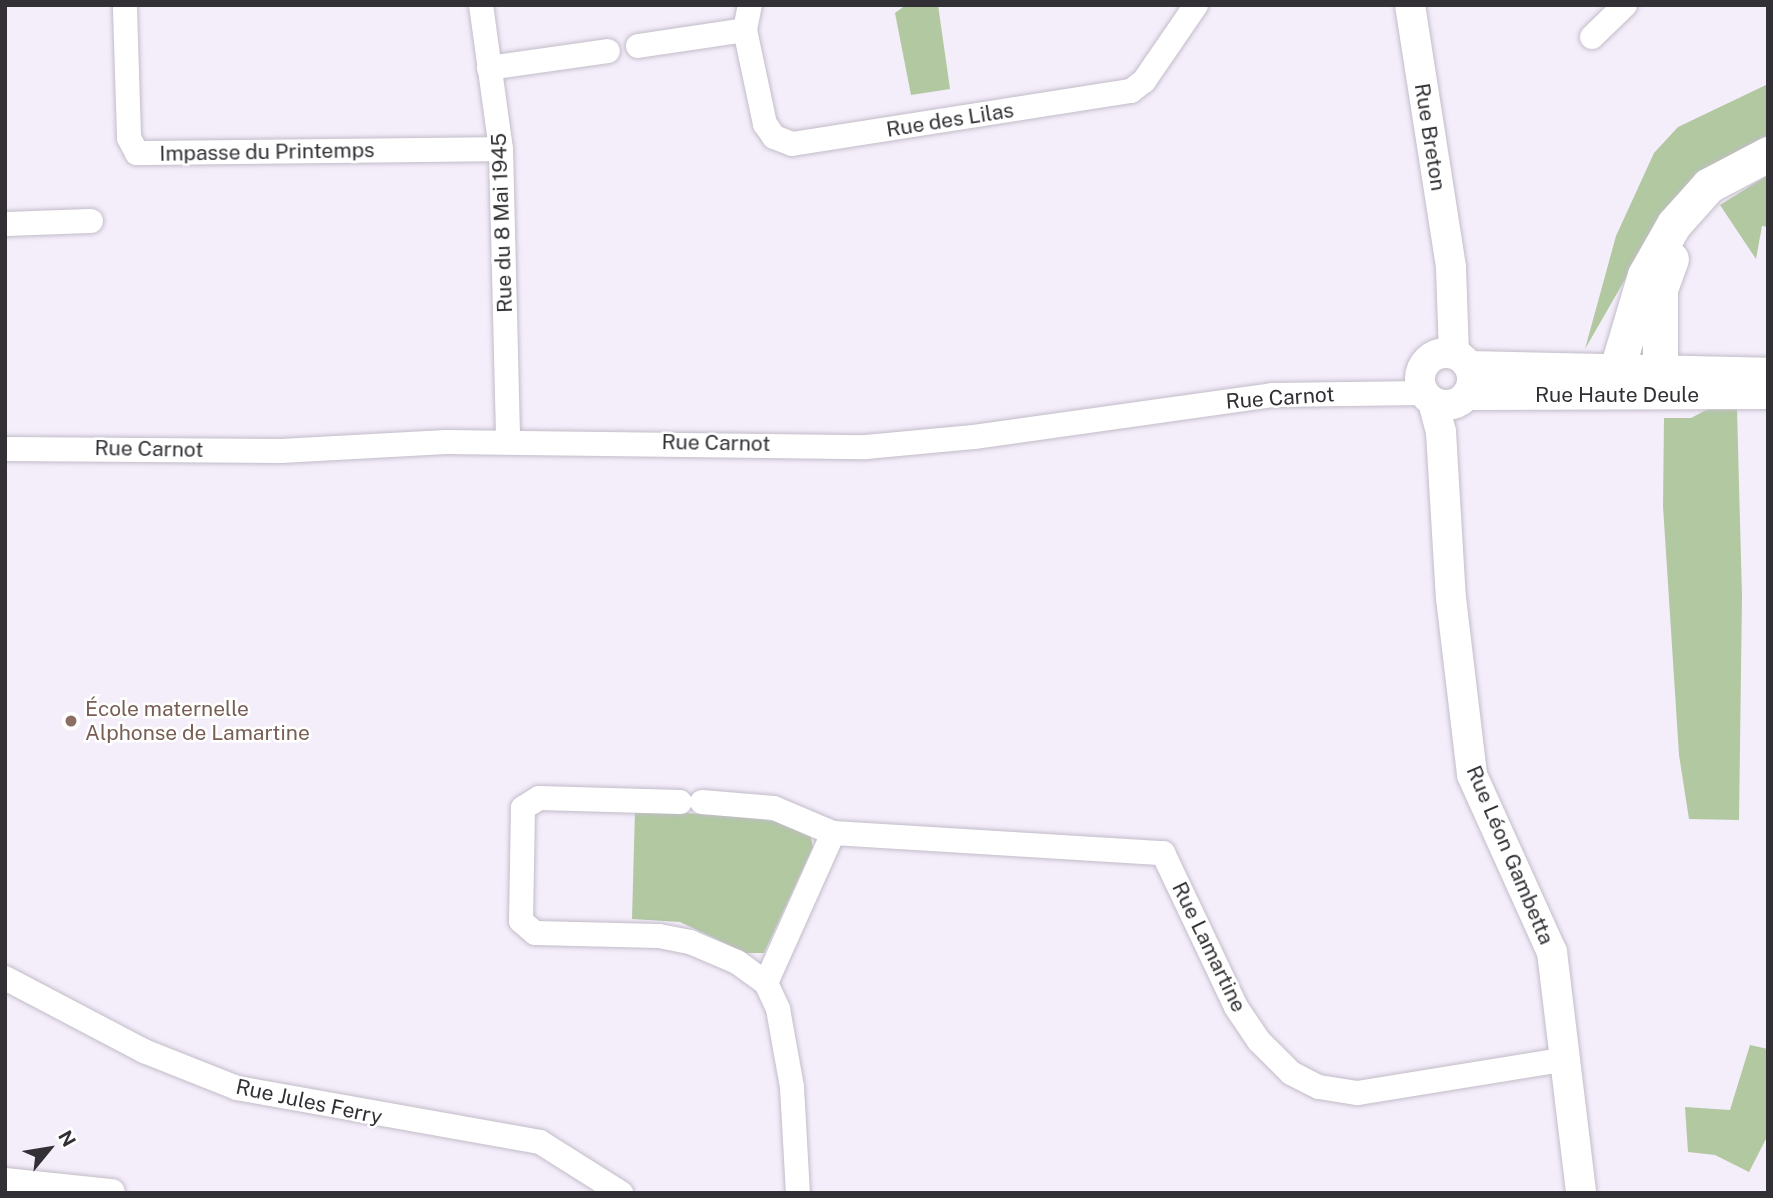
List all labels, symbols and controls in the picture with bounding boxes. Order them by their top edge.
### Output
street label: Rue Breton [1409,81,1451,193]
street label: Rue des Lilas [884,97,1016,143]
street label: Rue du 8 Mai 1945 [486,132,518,314]
street label: Impasse du Printemps [159,138,375,166]
street label: Rue Carnot [1225,382,1335,414]
street label: Rue Haute Deule [1535,382,1699,408]
street label: Rue Carnot [661,429,771,457]
street label: Rue Carnot [94,435,204,463]
place label: École maternelle Alphonse de Lamartine [85,696,310,746]
marker: École maternelle Alphonse de Lamartine [63,713,79,729]
street label: Rue Léon Gambetta [1461,762,1559,948]
street label: Rue Lamartine [1167,878,1251,1016]
street label: Rue Jules Ferry [233,1074,385,1130]
north arrow [14,1114,84,1184]
text: N [54,1127,80,1150]

